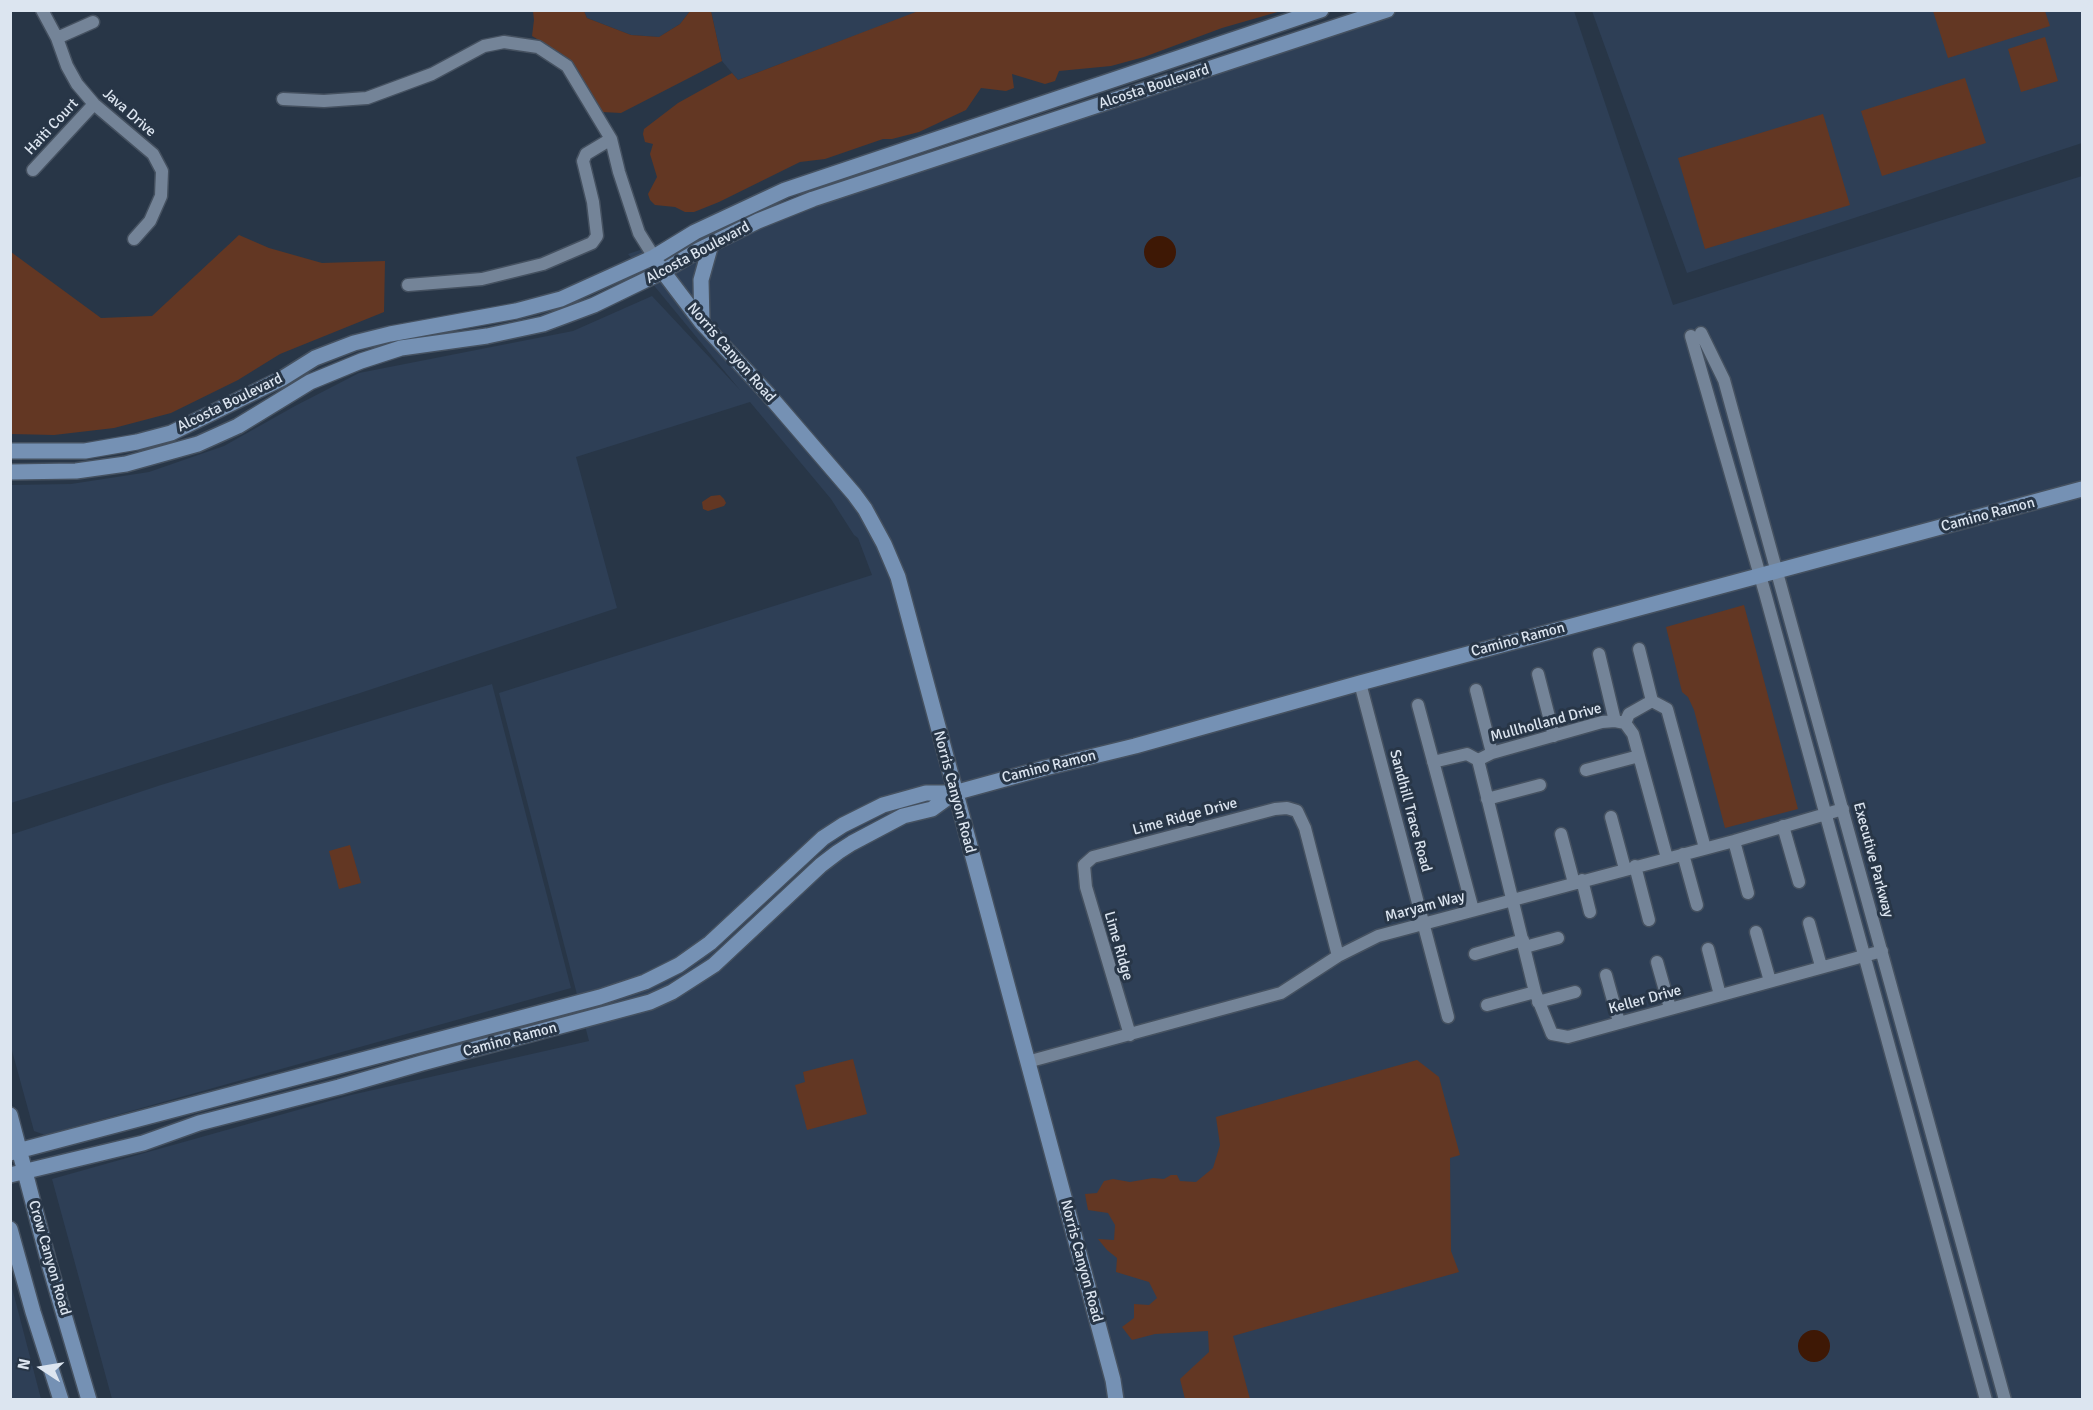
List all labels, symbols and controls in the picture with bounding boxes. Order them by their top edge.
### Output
street label: Alcosta Boulevard [1096,61,1212,113]
street label: Java Drive [99,85,159,141]
street label: Haiti Court [21,95,83,159]
street label: Alcosta Boulevard [643,218,753,288]
street label: Norris Canyon Road [683,300,779,406]
street label: Alcosta Boulevard [174,370,286,436]
street label: Camino Ramon [1939,494,2037,536]
street label: Camino Ramon [1469,619,1567,661]
street label: Mullholland Drive [1489,700,1603,746]
street label: Norris Canyon Road [929,729,979,855]
street label: Camino Ramon [1000,747,1098,787]
street label: Sandhill Trace Road [1385,748,1435,874]
street label: Lime Ridge Drive [1131,794,1239,840]
street label: Executive Parkway [1849,800,1897,920]
street label: Maryam Way [1383,888,1467,926]
street label: Lime Ridge [1100,909,1136,983]
street label: Keller Drive [1607,982,1683,1018]
street label: Camino Ramon [461,1019,559,1061]
street label: Crow Canyon Road [24,1198,74,1318]
street label: Norris Canyon Road [1056,1198,1106,1324]
north arrow [12,1338,72,1398]
text: N [13,1357,35,1372]

